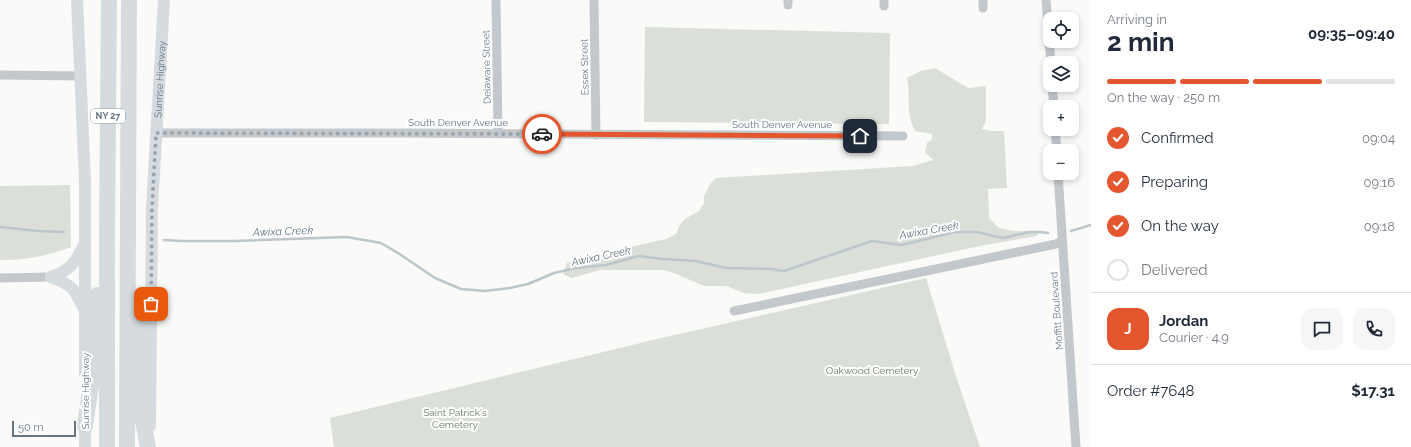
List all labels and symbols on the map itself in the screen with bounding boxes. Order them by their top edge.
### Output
street label: Delaware Street [480,29,493,104]
street label: Essex Street [578,38,590,95]
street label: Sunrise Highway [152,40,168,118]
road number: NY 27 [91,109,125,123]
courier [522,114,562,154]
street label: South Denver Avenue [408,117,508,128]
street label: South Denver Avenue [732,119,832,130]
pin [843,119,877,153]
water label: Awixa Creek [897,219,960,242]
water label: Awixa Creek [252,224,313,239]
water label: Awixa Creek [569,244,632,269]
street label: Moffitt Boulevard [1048,271,1065,350]
pin [134,287,168,321]
street label: Sunrise Highway [80,352,91,429]
park label: Oakwood Cemetery [826,365,919,376]
park label: Saint Patrick's Cemetery [423,407,487,430]
scale bar [12,419,76,438]

